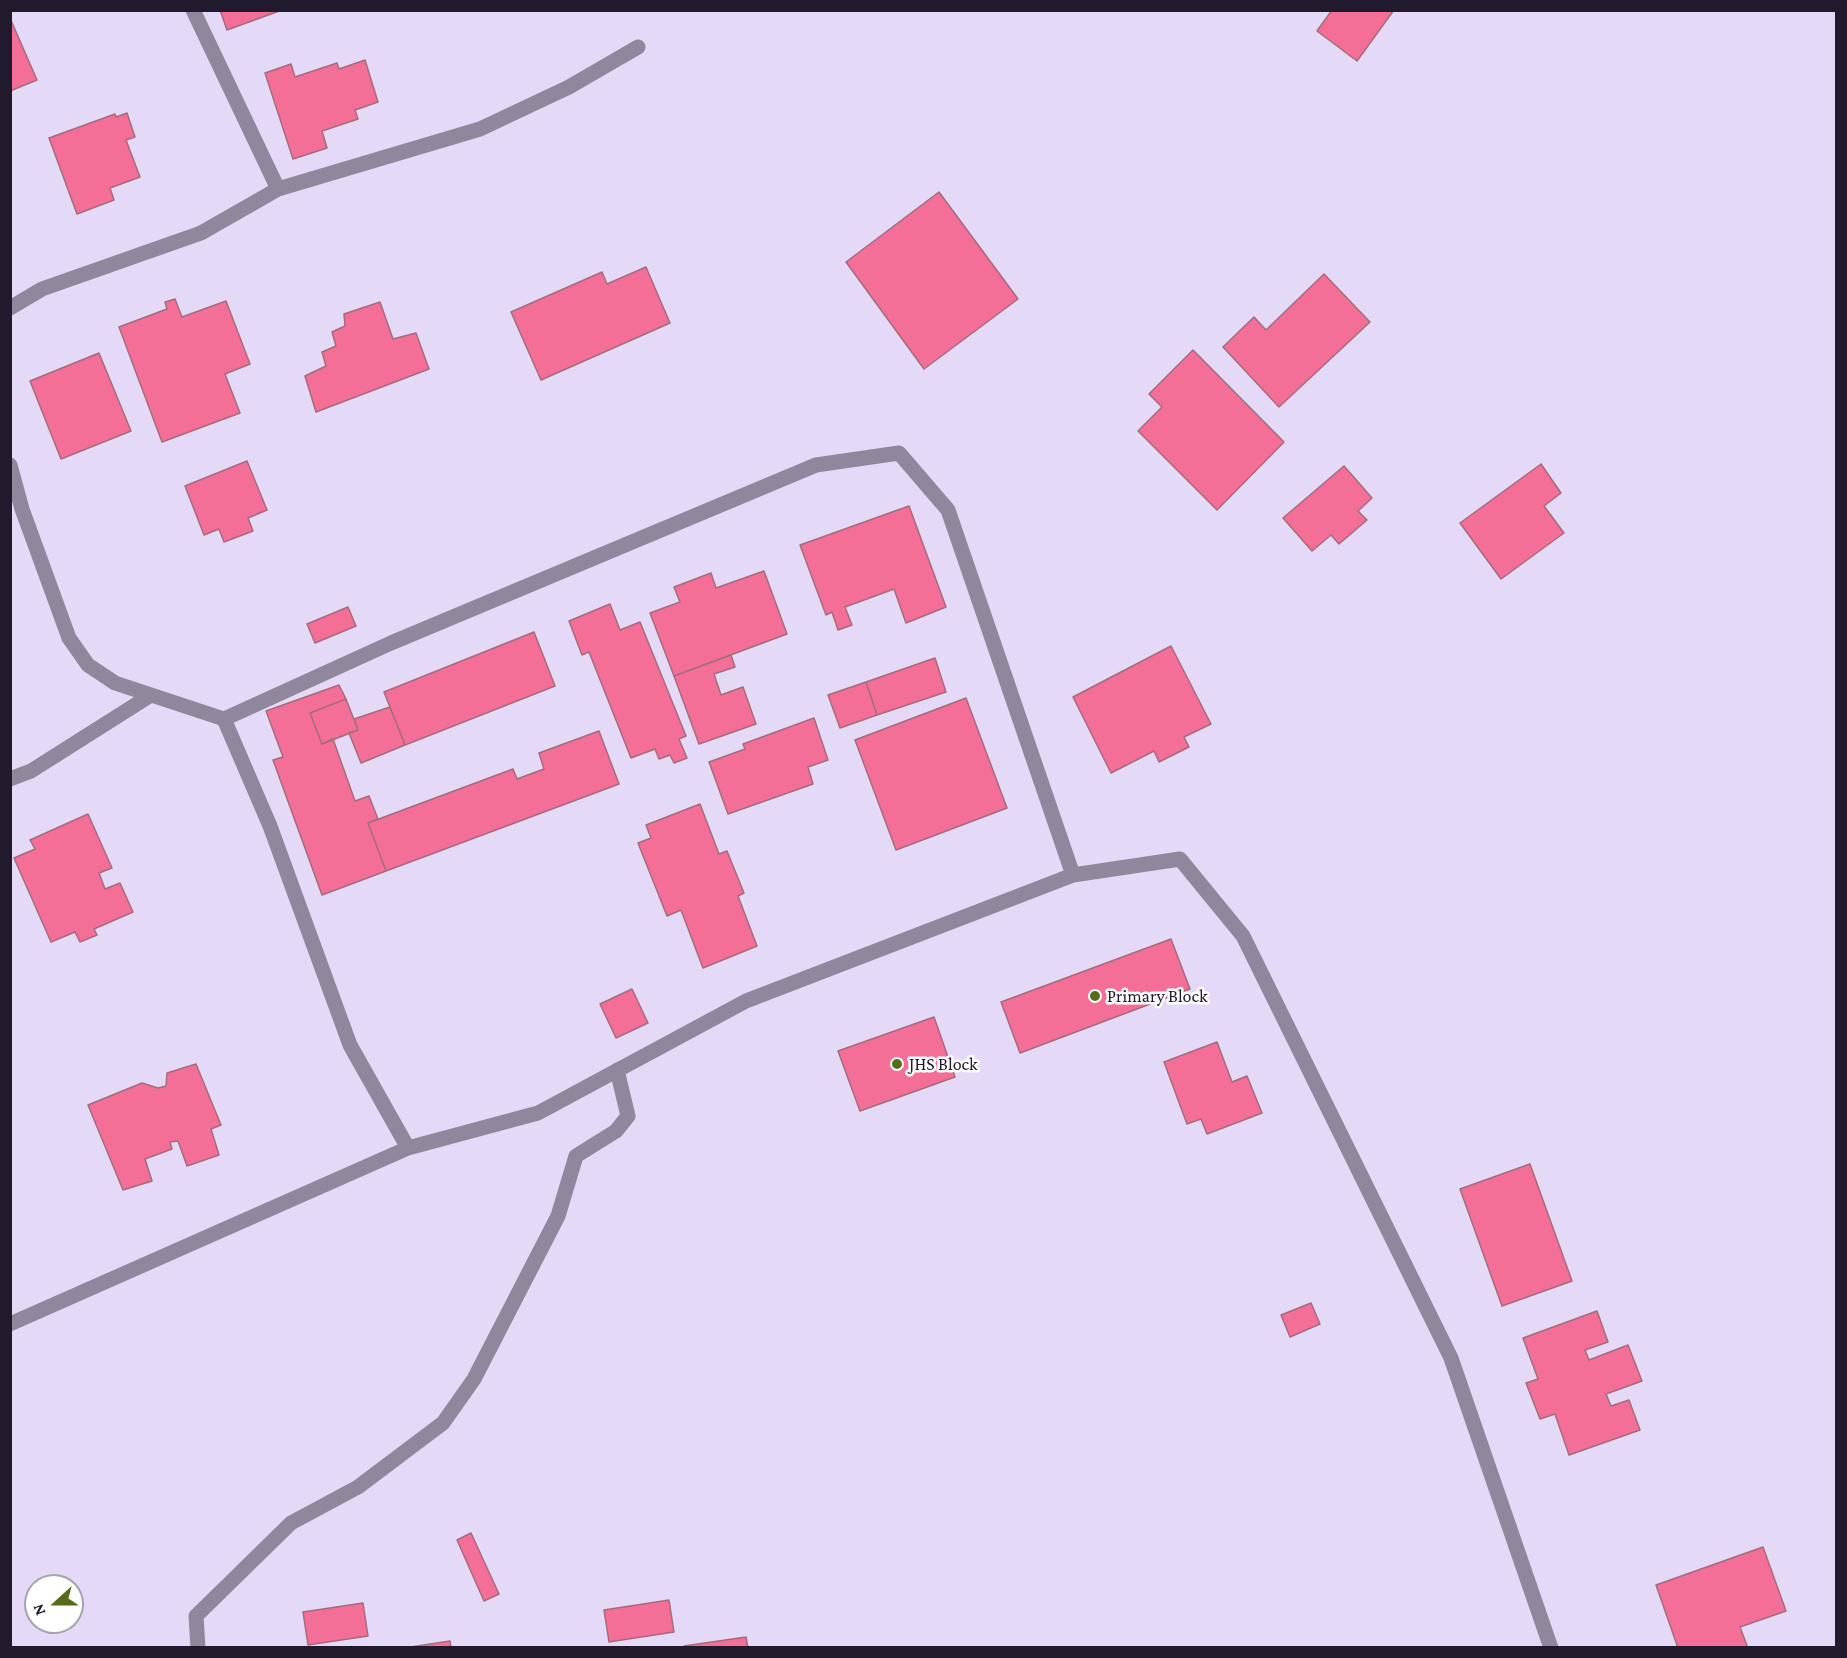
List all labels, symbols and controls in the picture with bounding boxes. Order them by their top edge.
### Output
place label: Primary Block [1107,985,1208,1007]
marker: Primary Block [1088,989,1102,1003]
place label: JHS Block [909,1053,978,1075]
marker: JHS Block [890,1057,904,1071]
north arrow [24,1574,84,1634]
text: N [29,1602,48,1618]

